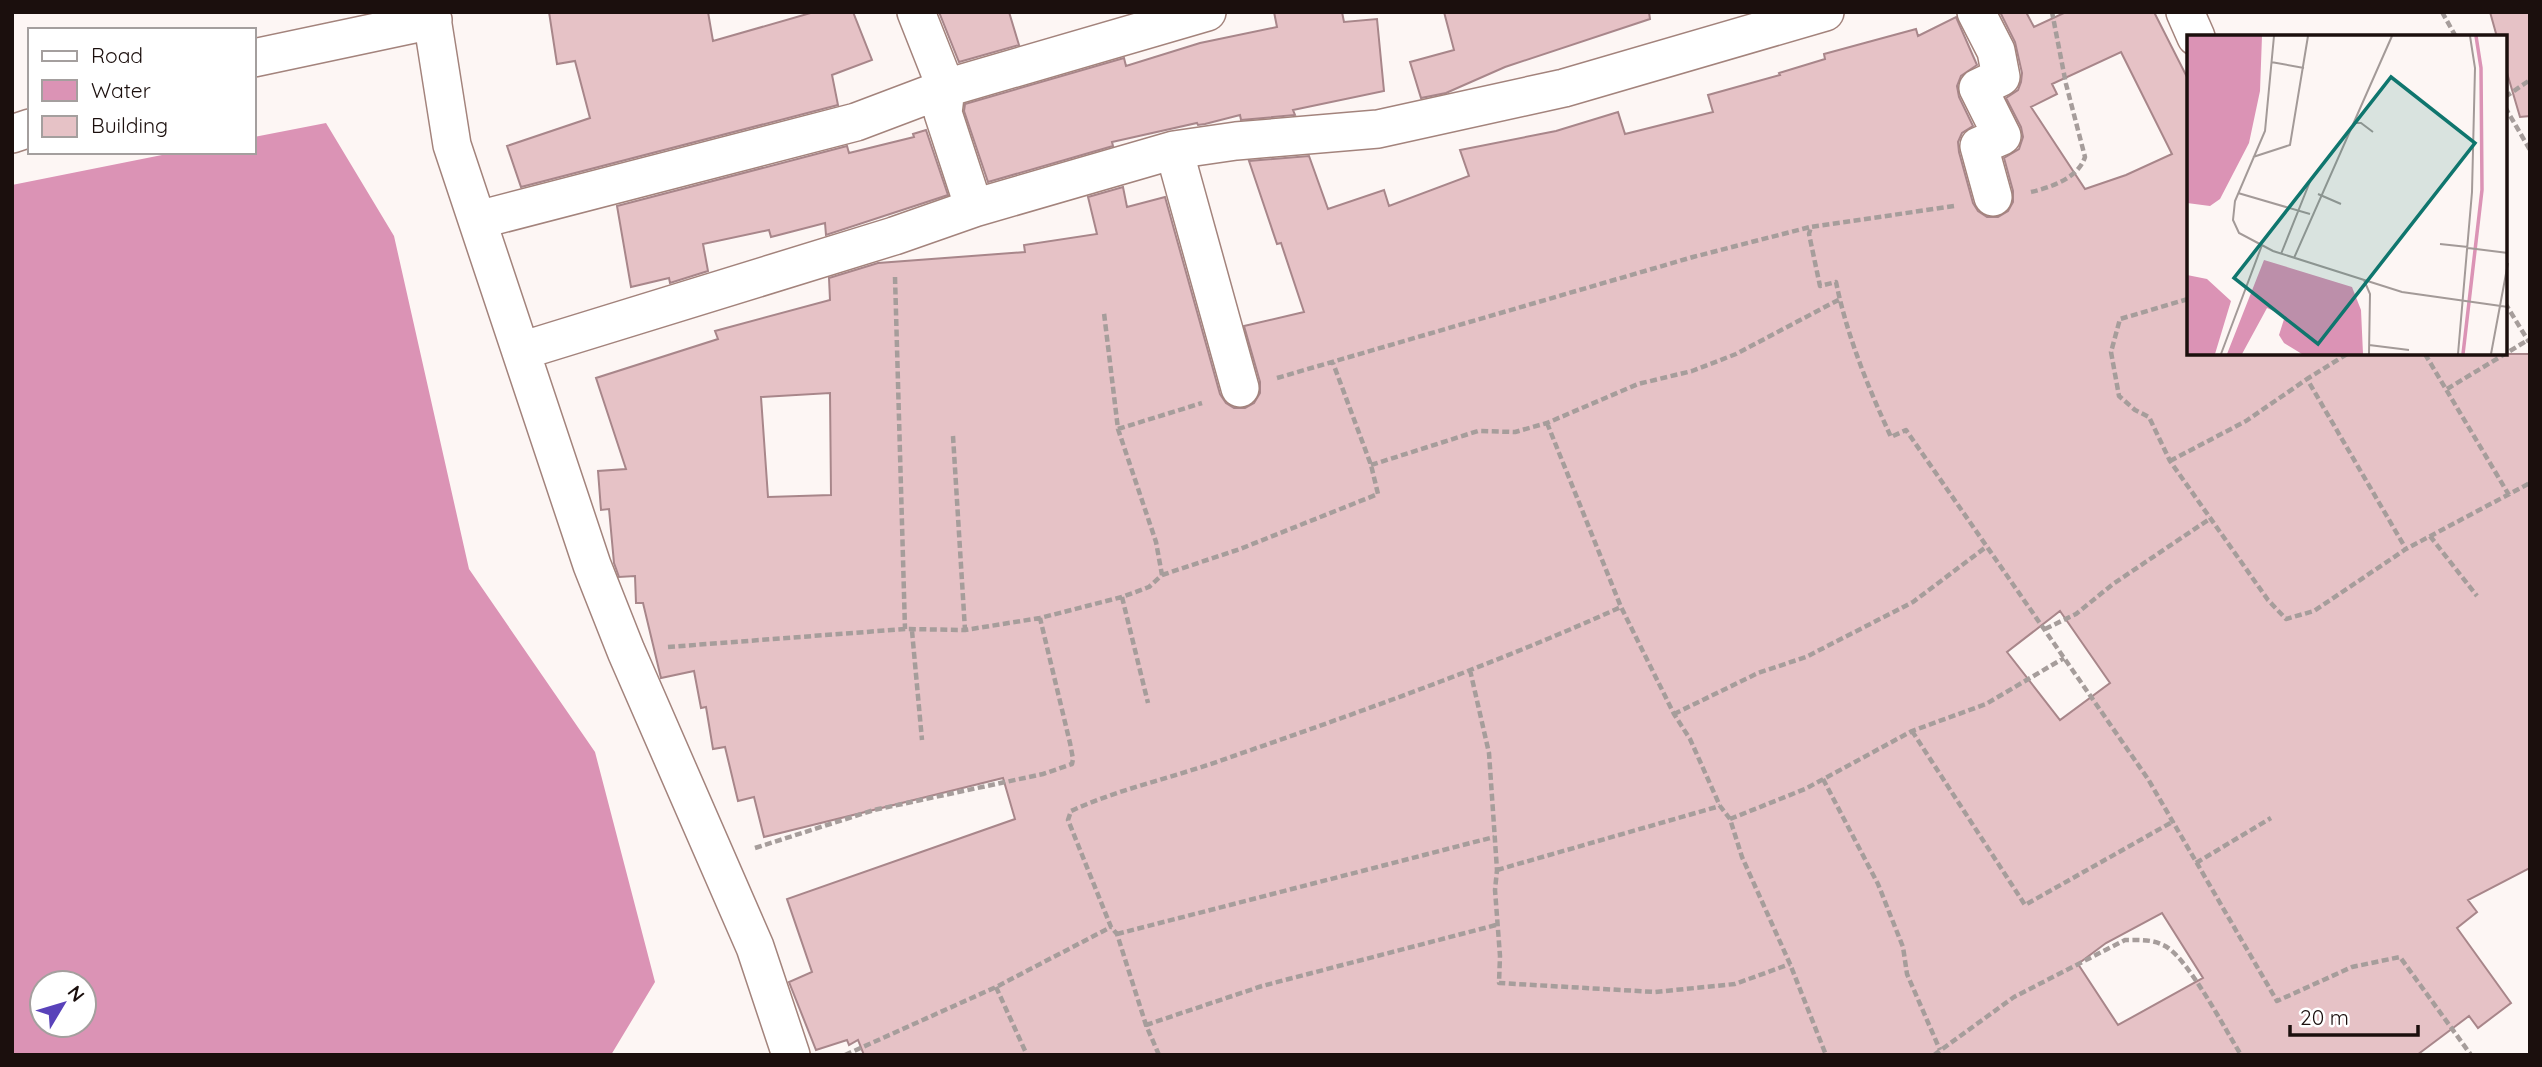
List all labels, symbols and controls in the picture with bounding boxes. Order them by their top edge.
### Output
legend [28,28,256,154]
inset map [2187,35,2507,355]
text: Road [91,42,143,68]
text: Water [91,77,151,103]
text: Building [91,112,168,138]
north arrow [28,969,98,1039]
text: N [63,981,90,1006]
scale bar [2290,993,2418,1038]
text: 20 m [2300,1004,2349,1030]

